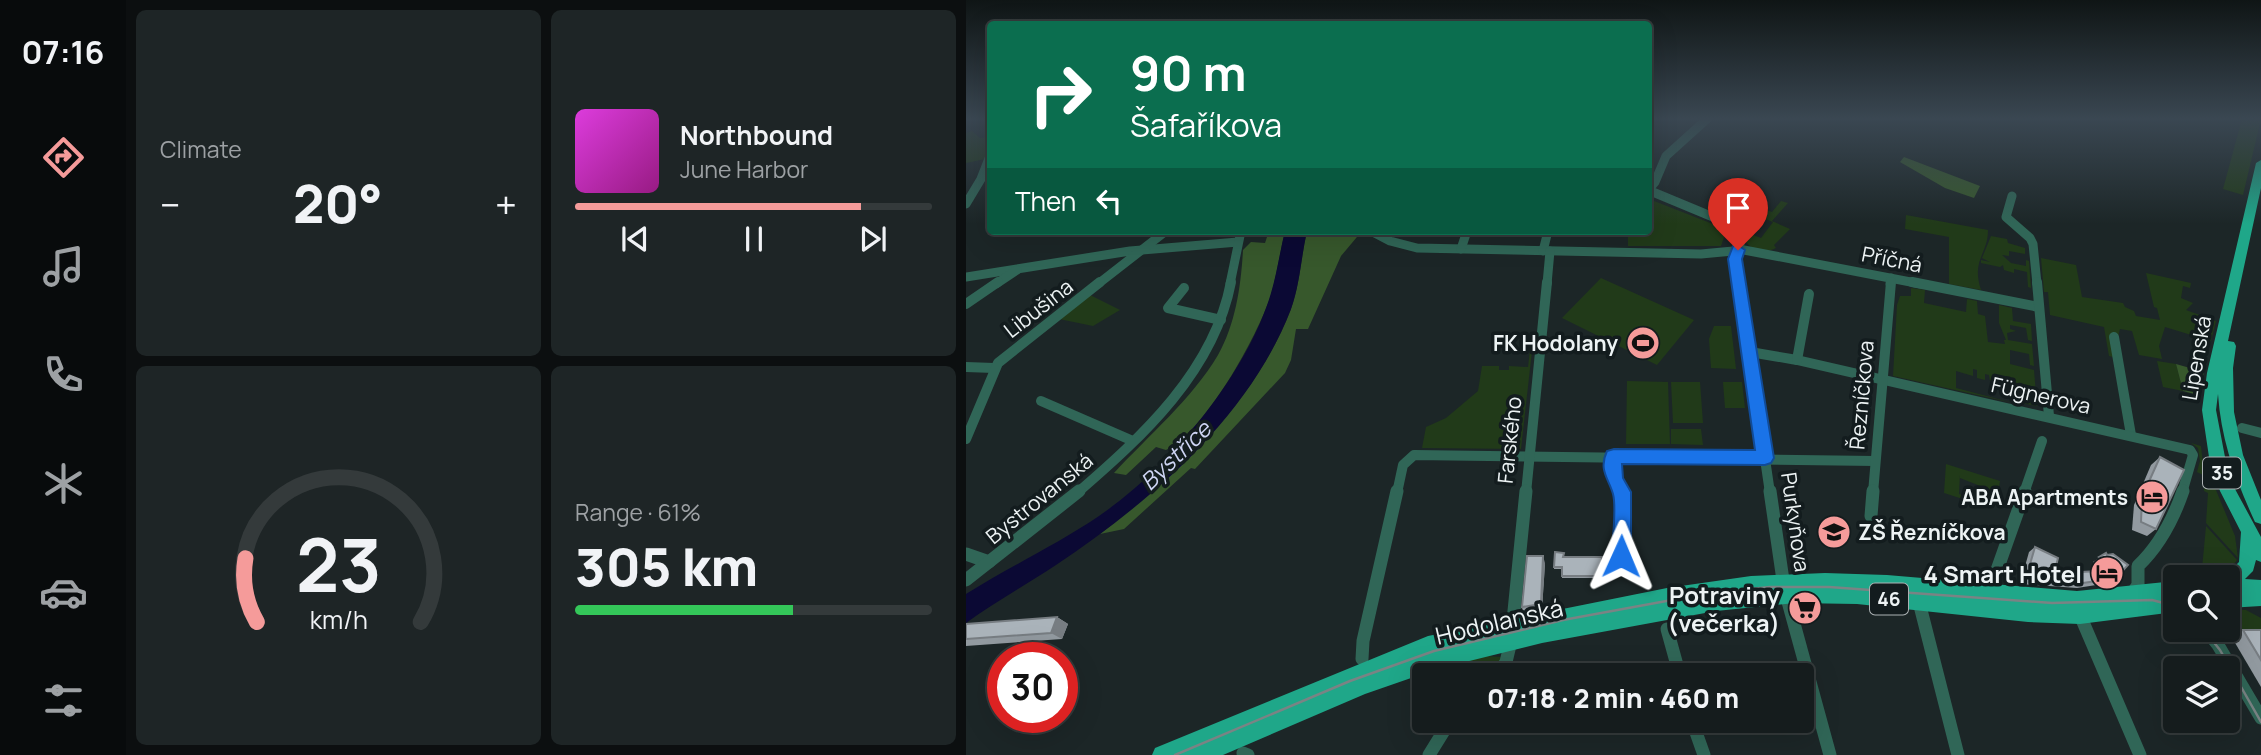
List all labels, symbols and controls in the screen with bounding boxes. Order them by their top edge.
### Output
text: 07:16 [22,30,105,74]
text: 90 m [1130,39,1247,106]
icon: right [1015,49,1106,140]
text: Šafaříkova [1130,103,1282,147]
text: Northbound [680,117,833,153]
icon: directions [39,133,88,182]
text: Climate [160,133,242,165]
text: June Harbor [680,153,808,185]
text: 20° [293,168,383,239]
text: − [160,178,181,230]
text: + [495,178,517,230]
pin [1708,178,1768,250]
icon: left [1090,182,1128,220]
text: Then [1015,183,1076,219]
icon: arrive [1719,189,1757,227]
icon: previous [616,220,654,258]
icon: pause [735,220,773,258]
icon: next [854,220,892,258]
street label: Příčná [1859,239,1925,279]
icon: music [39,242,88,291]
street label: Libušina [998,272,1078,344]
street label: Lipenská [2175,313,2217,403]
sports icon: FK Hodolany [1624,324,1662,362]
place label: FK Hodolany [1493,329,1618,357]
street label: Řezníčkova [1842,339,1880,451]
icon: phone [39,350,88,399]
street label: Fügnerova [1989,370,2093,420]
street label: Farského [1491,395,1527,485]
water label: Bystřice [1133,412,1219,497]
street label: Bystrovanská [980,446,1098,550]
road number: 35 [2203,458,2241,488]
icon: climate [39,459,88,508]
street label: Purkyňova [1775,470,1817,574]
hotel icon: ABA Apartments [2133,478,2171,516]
place label: ABA Apartments [1961,483,2128,511]
text: Range · 61% [575,496,701,528]
school or university icon: ZŠ Řezníčkova [1815,513,1853,551]
text: 23 [296,514,381,614]
place label: ZŠ Řezníčkova [1858,518,2005,546]
position arrow [1584,519,1658,593]
text: 305 km [575,531,758,602]
hotel icon: 4 Smart Hotel [2088,554,2126,592]
place label: 4 Smart Hotel [1924,557,2082,590]
map controls [2163,565,2240,733]
button: search [2163,565,2240,642]
icon: car [39,568,88,617]
place label: Potraviny (večerka) [1667,578,1781,639]
road number: 46 [1870,584,1908,614]
supermarket icon: Potraviny (večerka) [1786,589,1824,627]
street label: Hodolanská [1432,590,1566,652]
text: km/h [309,601,368,636]
speed limit sign: 30 [987,642,1078,733]
button: layers [2163,656,2240,733]
icon: filters [39,676,88,725]
text: 07:18 · 2 min · 460 m [1487,680,1739,716]

